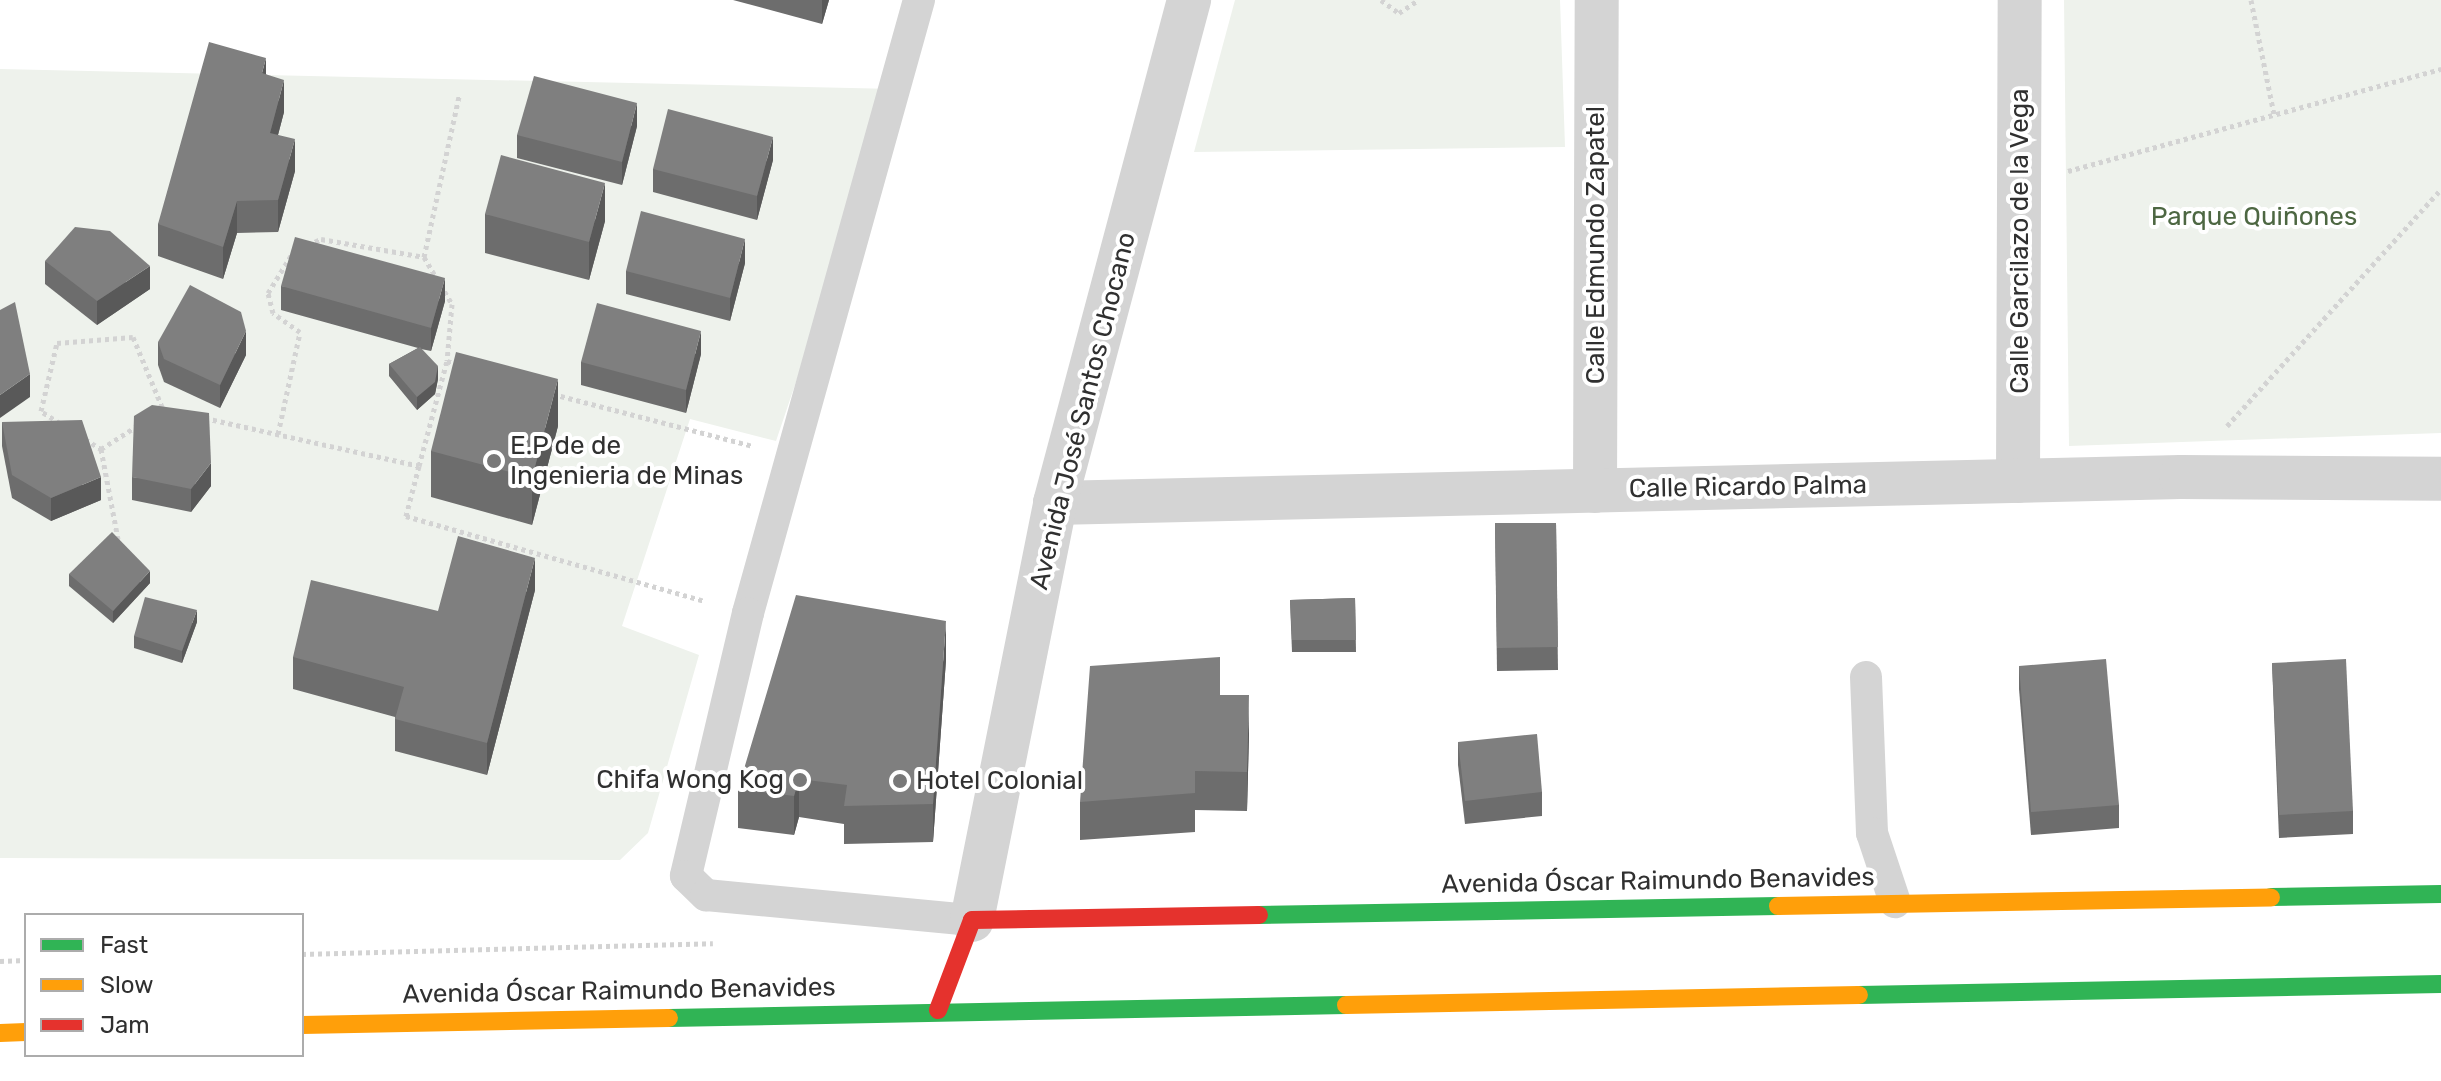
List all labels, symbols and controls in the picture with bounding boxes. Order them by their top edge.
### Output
street label: Calle Garcilazo de la Vega [2004,88,2036,394]
street label: Calle Edmundo Zapatel [1580,106,1612,384]
park label: Parque Quiñones [2151,201,2357,233]
street label: Avenida José Santos Chocano [1023,229,1143,593]
place label: E.P de de Ingenieria de Minas [510,430,743,492]
marker: E.P de de Ingenieria de Minas [485,452,503,470]
street label: Calle Ricardo Palma [1629,469,1867,505]
place label: Chifa Wong Kog [596,764,784,796]
place label: Hotel Colonial [916,765,1083,797]
marker: Chifa Wong Kog [791,771,809,789]
marker: Hotel Colonial [891,772,909,790]
street label: Avenida Óscar Raimundo Benavides [1441,862,1875,900]
legend [24,913,304,1057]
text: Fast [100,931,148,959]
text: Slow [100,971,153,999]
street label: Avenida Óscar Raimundo Benavides [402,972,836,1010]
text: Jam [100,1011,150,1039]

